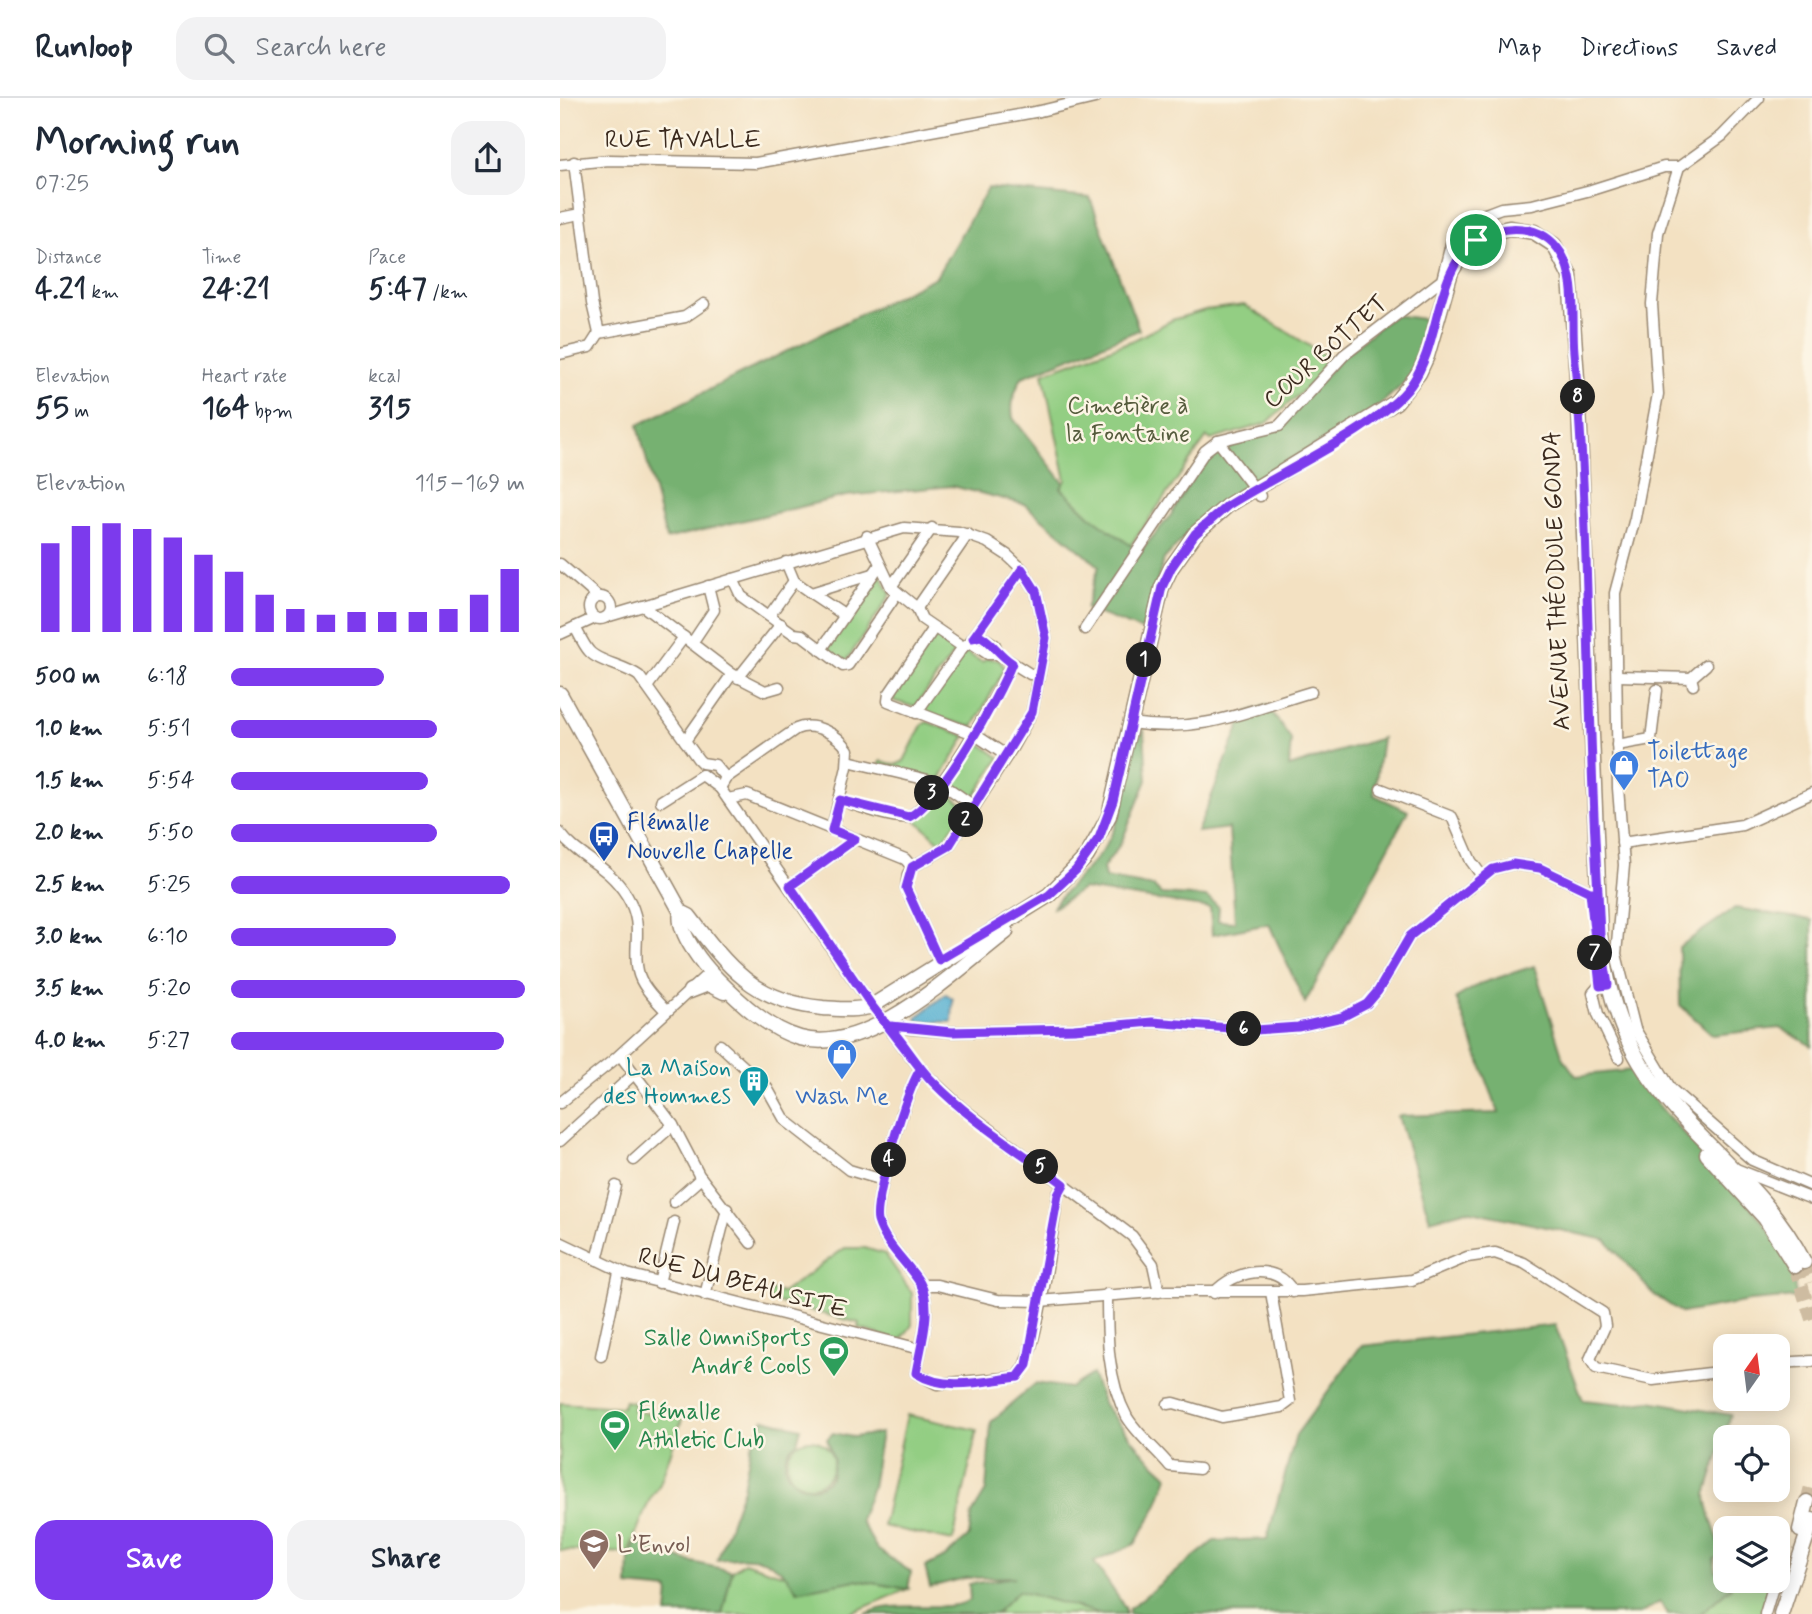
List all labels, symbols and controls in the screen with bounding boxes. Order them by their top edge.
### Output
search box [176,17,666,80]
text: Runloop [35,26,134,70]
icon: search [200,29,238,67]
text: Search here [256,31,386,65]
text: Map [1498,33,1542,64]
text: Directions [1580,33,1678,64]
text: Saved [1716,33,1777,64]
text: Morning run [35,118,240,167]
button: share [451,121,525,195]
street label: RUE TAVALLE [605,125,761,156]
text: 07:25 [35,169,89,199]
pin [1446,210,1506,270]
icon: arrive [1457,221,1495,259]
text: Distance [35,245,102,270]
text: Time [202,245,241,270]
text: Pace [368,245,406,270]
text: 4.21 [35,270,86,309]
text: 24:21 [202,270,270,309]
text: 5:47 [368,270,427,309]
text: km [86,280,119,305]
text: /km [427,280,468,305]
street label: COUR BOTTET [1258,288,1394,416]
text: Elevation [35,364,110,389]
text: Heart rate [202,364,287,389]
text: kcal [368,364,400,389]
pin: 8 [1560,380,1596,414]
text: 8 [1572,384,1583,409]
text: 55 [35,389,69,428]
text: 164 [202,389,249,428]
text: 315 [368,389,411,428]
park label: Cimetière à la Fontaine [1066,391,1190,450]
text: m [69,399,89,424]
text: bpm [249,399,293,424]
street label: AVENUE THÉODULE GONDA [1535,431,1578,731]
text: Elevation [35,469,126,499]
text: 115–169 m [415,469,525,499]
pin: 1 [1126,642,1162,678]
text: 1 [1139,647,1148,672]
text: 500 m [35,662,100,692]
text: 6:18 [147,662,188,692]
text: 1.0 km [35,714,103,744]
text: 5:51 [147,714,191,744]
place label: Toilettage TAO [1647,737,1748,796]
shop icon: Toilettage TAO [1607,748,1641,792]
text: 1.5 km [35,766,104,796]
text: 5:54 [147,766,195,796]
pin: 3 [914,776,950,810]
text: 3 [927,780,936,805]
pin: 2 [948,802,984,838]
text: 2 [961,807,970,832]
place label: Flémalle Nouvelle Chapelle [627,808,793,867]
text: 2.0 km [35,818,104,848]
text: 5:50 [147,818,194,848]
bus stop icon: Flémalle Nouvelle Chapelle [587,819,621,863]
text: 2.5 km [35,870,105,900]
text: 5:25 [147,870,190,900]
text: 3.0 km [35,922,103,952]
text: 6:10 [147,922,188,952]
pin: 7 [1578,936,1612,970]
text: 7 [1589,940,1600,965]
text: 3.5 km [35,974,104,1004]
text: 5:20 [147,974,191,1004]
pin: 6 [1226,1012,1262,1046]
text: 6 [1239,1016,1248,1041]
text: 4.0 km [35,1026,106,1056]
text: 5:27 [147,1026,190,1056]
shop icon: Wash Me [825,1037,859,1081]
place label: La Maison des Hommes [603,1053,731,1112]
building icon: La Maison des Hommes [737,1064,771,1108]
place label: Wash Me [795,1082,889,1113]
pin: 4 [872,1142,906,1178]
text: 4 [883,1147,894,1172]
pin: 5 [1023,1150,1058,1184]
text: 5 [1035,1154,1046,1179]
street label: RUE DU BEAU SITE [635,1241,850,1326]
place label: Salle Omnisports André Cools [644,1323,811,1382]
sports icon: Salle Omnisports André Cools [817,1334,851,1378]
north arrow [1713,1334,1790,1410]
map controls [1713,1334,1790,1593]
place label: Flémalle Athletic Club [638,1397,764,1456]
sports icon: Flémalle Athletic Club [598,1408,632,1452]
button: locate [1713,1425,1790,1502]
button: layers [1713,1516,1790,1593]
button: Save [35,1520,273,1600]
button: Share [287,1520,525,1600]
school or university icon: L’Envol [577,1527,611,1571]
place label: L’Envol [617,1530,690,1561]

